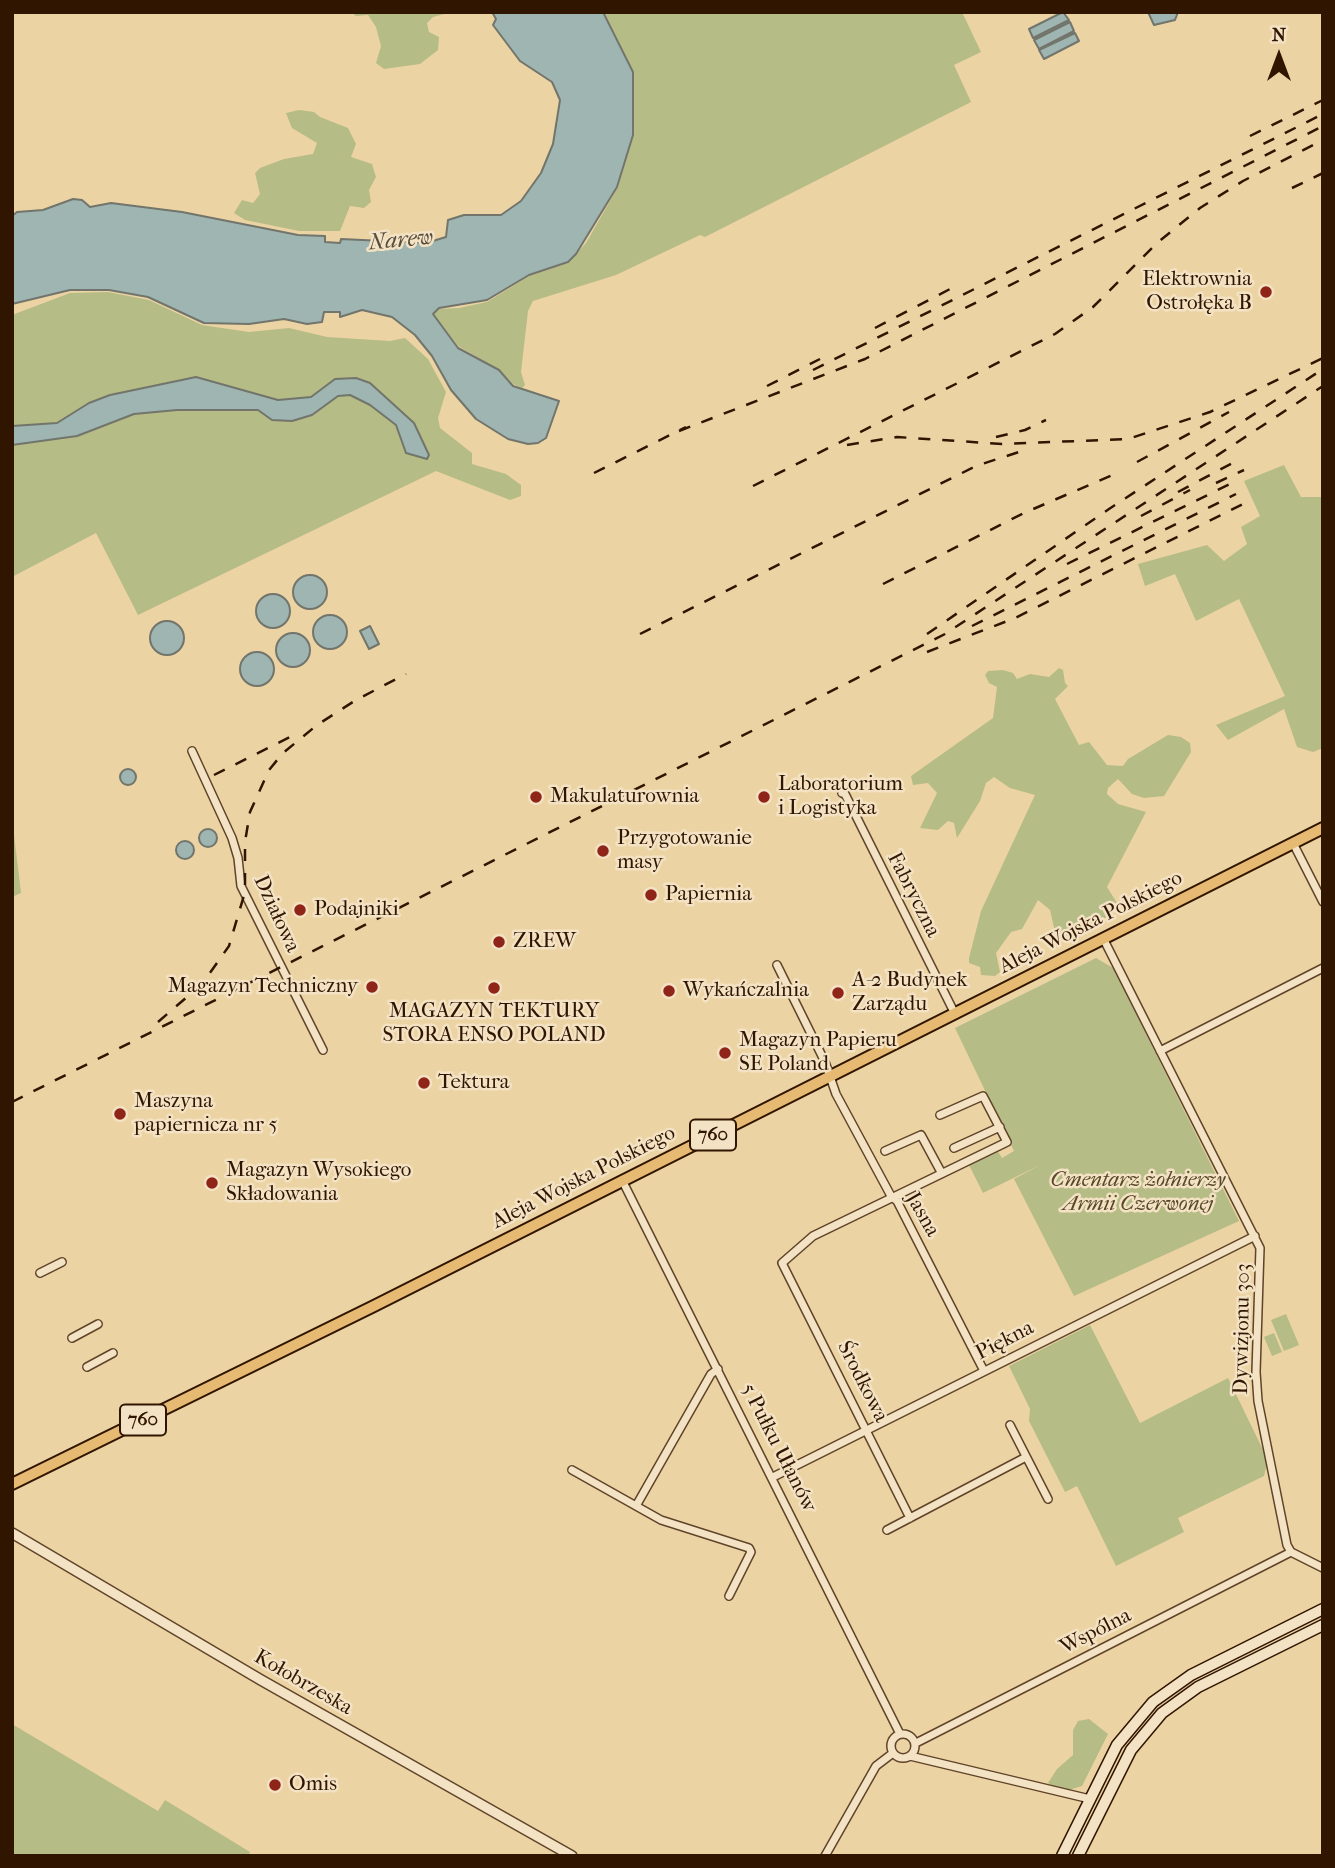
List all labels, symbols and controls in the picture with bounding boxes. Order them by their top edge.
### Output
north arrow [1244,21,1314,91]
text: N [1272,24,1286,46]
water label: Narew [368,224,434,258]
place label: Elektrownia Ostrołęka B [1142,267,1252,317]
marker: Elektrownia Ostrołęka B [1258,284,1274,300]
place label: Laboratorium i Logistyka [778,772,903,822]
place label: Makulaturownia [550,784,699,810]
marker: Makulaturownia [528,789,544,805]
marker: Laboratorium i Logistyka [756,789,772,805]
place label: Przygotowanie masy [617,826,752,876]
marker: Przygotowanie masy [595,843,611,859]
street label: Fabryczna [881,848,945,942]
street label: Aleja Wojska Polskiego [995,866,1187,980]
street label: Działowa [247,871,305,957]
place label: Papiernia [665,882,752,908]
marker: Papiernia [643,887,659,903]
place label: Podajniki [314,897,399,923]
marker: Podajniki [292,902,308,918]
place label: ZREW [513,929,576,955]
marker: ZREW [491,934,507,950]
place label: A-2 Budynek Zarządu [852,968,967,1018]
place label: Magazyn Techniczny [168,974,358,1000]
place label: Wykańczalnia [683,978,809,1004]
marker: Magazyn Techniczny [364,979,380,995]
marker: MAGAZYN TEKTURY STORA ENSO POLAND [486,980,502,996]
marker: Wykańczalnia [661,983,677,999]
marker: A-2 Budynek Zarządu [830,985,846,1001]
place label: MAGAZYN TEKTURY STORA ENSO POLAND [382,999,606,1049]
place label: Magazyn Papieru SE Poland [739,1028,897,1078]
marker: Magazyn Papieru SE Poland [717,1045,733,1061]
place label: Tektura [438,1070,510,1096]
marker: Tektura [416,1075,432,1091]
place label: Maszyna papiernicza nr 5 [134,1089,277,1139]
marker: Maszyna papiernicza nr 5 [112,1106,128,1122]
road number: 760 [690,1120,736,1150]
street label: Aleja Wojska Polskiego [488,1121,680,1235]
place label: Magazyn Wysokiego Składowania [226,1158,412,1208]
park label: Cmentarz żołnierzy Armii Czerwonej [1051,1168,1225,1218]
marker: Magazyn Wysokiego Składowania [204,1175,220,1191]
street label: Jasna [899,1188,945,1242]
street label: Dywizjonu 303 [1229,1263,1257,1395]
street label: Piękna [972,1316,1038,1366]
street label: Środkowa [831,1337,893,1427]
street label: 5 Pułku Ułanów [735,1379,821,1517]
road number: 760 [120,1404,166,1436]
street label: Wspólna [1056,1603,1136,1661]
street label: Kołobrzeska [249,1645,357,1721]
place label: Omis [289,1772,337,1798]
marker: Omis [267,1777,283,1793]

